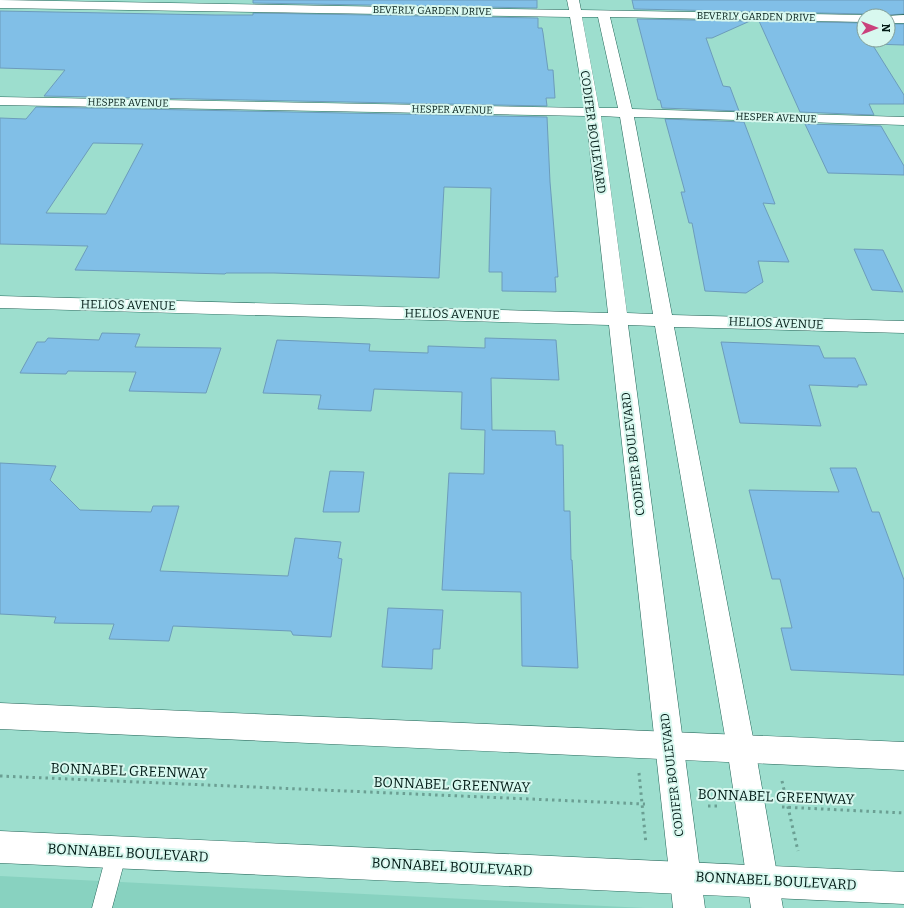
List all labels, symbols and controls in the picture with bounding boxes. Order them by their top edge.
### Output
street label: BEVERLY GARDEN DRIVE [373,4,491,18]
north arrow [856,8,896,48]
street label: BEVERLY GARDEN DRIVE [697,10,815,24]
text: N [879,24,892,33]
street label: CODIFER BOULEVARD [577,69,609,195]
street label: HESPER AVENUE [87,96,169,110]
street label: HESPER AVENUE [411,103,493,117]
street label: HESPER AVENUE [735,111,817,125]
street label: HELIOS AVENUE [80,297,176,313]
street label: HELIOS AVENUE [404,306,500,322]
street label: HELIOS AVENUE [728,314,824,332]
street label: CODIFER BOULEVARD [618,391,648,517]
street label: CODIFER BOULEVARD [657,712,687,838]
street label: BONNABEL GREENWAY [50,760,208,782]
street label: BONNABEL GREENWAY [373,774,531,796]
street label: BONNABEL GREENWAY [697,786,855,808]
street label: BONNABEL BOULEVARD [47,840,209,866]
street label: BONNABEL BOULEVARD [371,854,533,880]
street label: BONNABEL BOULEVARD [695,868,857,894]

